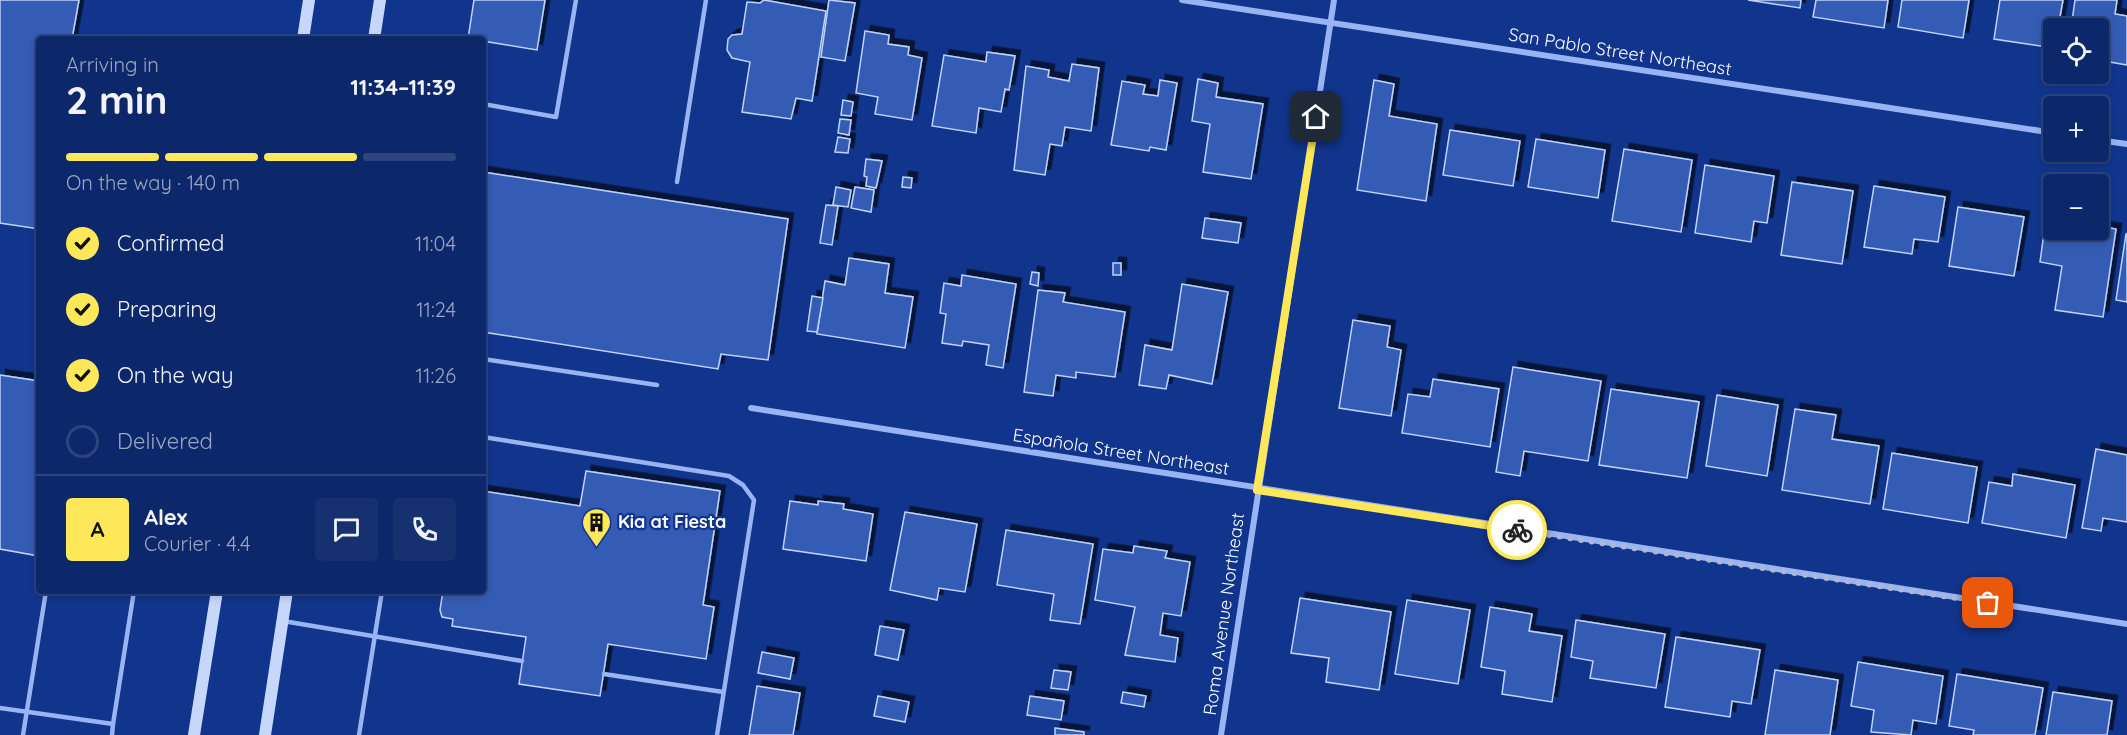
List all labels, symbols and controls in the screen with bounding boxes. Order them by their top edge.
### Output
map controls [2043,18,2109,240]
button: locate [2043,18,2109,84]
street label: San Pablo Street Northeast [1507,23,1733,81]
text: Arriving in [66,52,159,77]
text: 11:34–11:39 [350,73,456,101]
text: 2 min [66,75,168,124]
pin [1290,91,1341,142]
button: + [2043,96,2109,162]
icon: home [1299,100,1332,133]
text: On the way · 140 m [66,170,240,195]
button: − [2043,174,2109,240]
icon: check [66,227,99,260]
text: Confirmed [117,229,224,257]
text: 11:04 [415,231,456,256]
icon: check [66,293,99,326]
text: Preparing [117,295,217,323]
text: 11:24 [416,297,456,322]
icon: check [66,359,99,392]
text: On the way [117,361,233,389]
text: 11:26 [416,363,456,388]
street label: Española Street Northeast [1011,423,1231,480]
text: Delivered [117,427,213,455]
button: chat [315,498,378,561]
button: phone [393,498,456,561]
courier [1487,500,1547,560]
text: Alex [144,503,187,531]
building icon: Kia at Fiesta [581,506,613,548]
place label: Kia at Fiesta [618,510,726,533]
street label: Roma Avenue Northeast [1198,511,1249,717]
icon: bike [1501,514,1534,547]
text: A [90,515,105,543]
text: Courier · 4.4 [144,531,250,556]
pin [1962,577,2013,628]
icon: bag [1971,586,2004,619]

